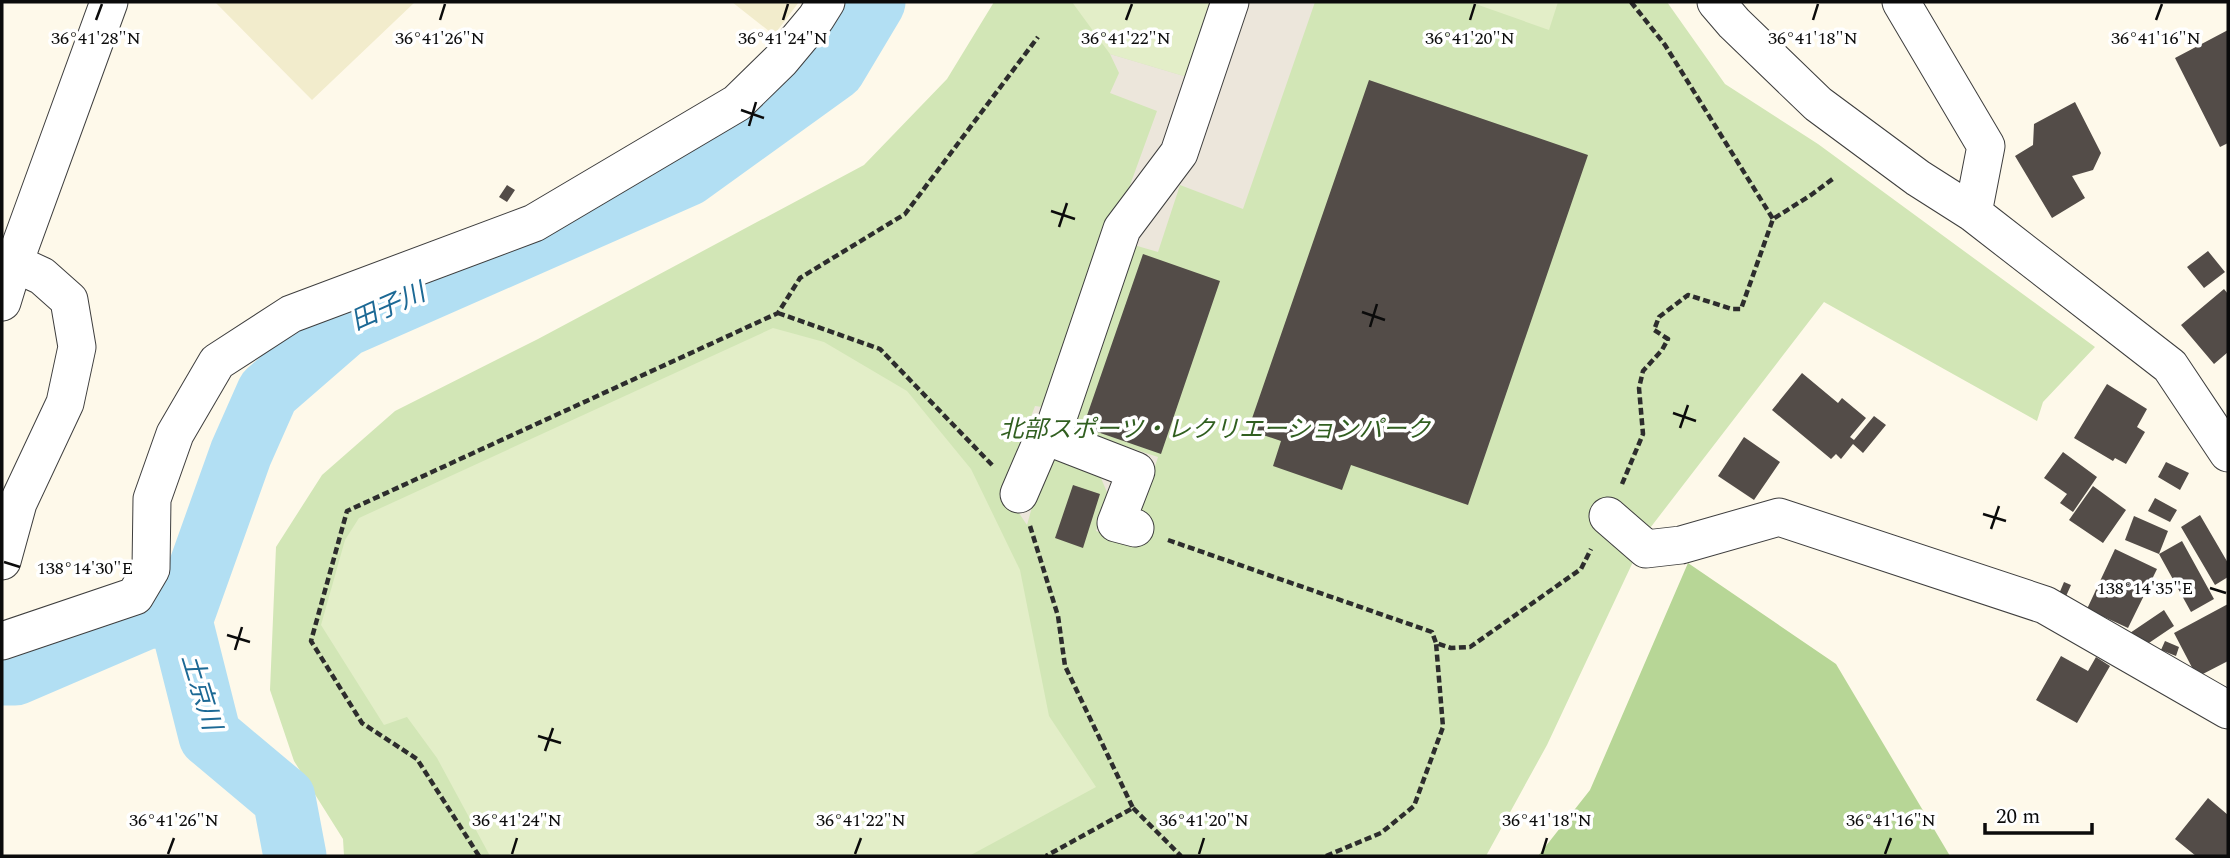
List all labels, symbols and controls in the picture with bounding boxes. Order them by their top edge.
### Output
text: 36°41'28"N [51,25,141,52]
text: 36°41'26"N [395,25,485,52]
text: 36°41'24"N [738,25,828,52]
text: 36°41'22"N [1081,25,1171,52]
text: 36°41'20"N [1425,25,1515,52]
text: 36°41'18"N [1768,25,1858,52]
text: 36°41'16"N [2111,25,2201,52]
water label: 田子川 [344,272,434,341]
park label: 北部スポーツ・レクリエーションパーク [999,412,1432,448]
text: 138°14'30"E [37,555,133,582]
text: 138°14'35"E [2097,575,2193,602]
water label: 土京川 [170,649,232,738]
scale bar [1985,792,2092,836]
text: 20 m [1996,801,2040,833]
text: 36°41'26"N [129,807,219,834]
text: 36°41'24"N [472,807,562,834]
text: 36°41'22"N [816,807,906,834]
text: 36°41'20"N [1159,807,1249,834]
text: 36°41'18"N [1502,807,1592,834]
text: 36°41'16"N [1846,807,1936,834]

